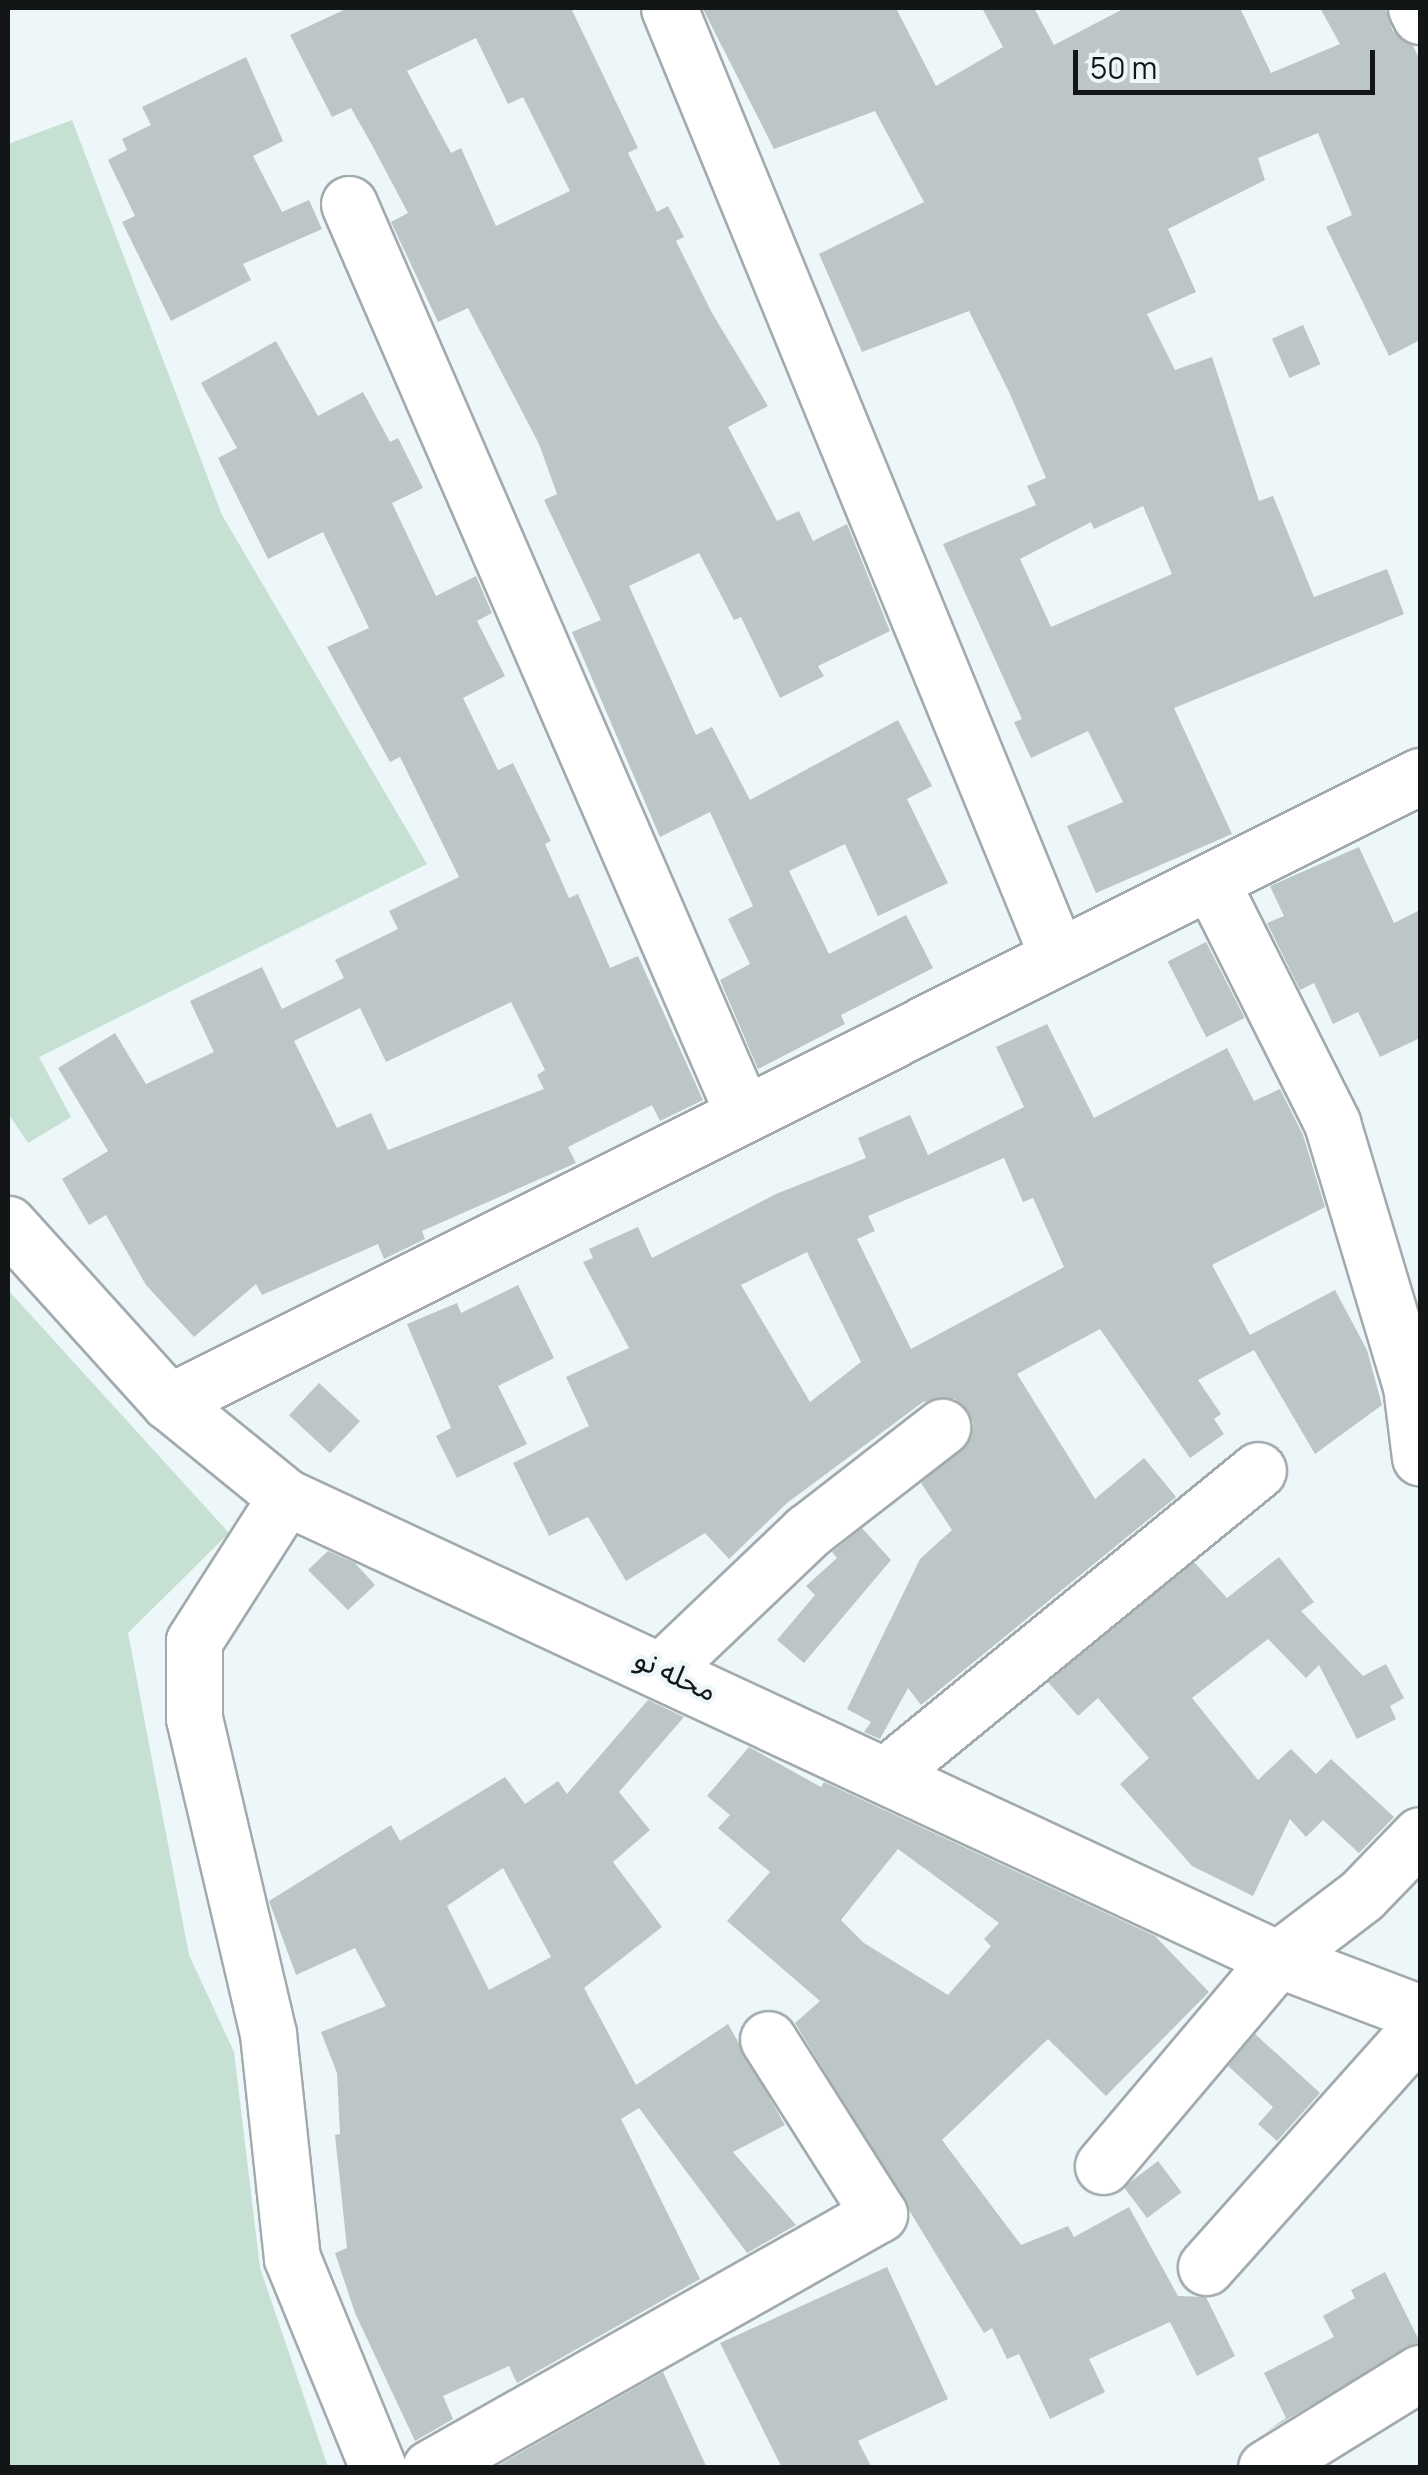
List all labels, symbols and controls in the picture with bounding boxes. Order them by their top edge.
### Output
scale bar [1078,30,1380,92]
text: 50 m [1090,47,1157,88]
street label: محله نو [629,1639,723,1709]

